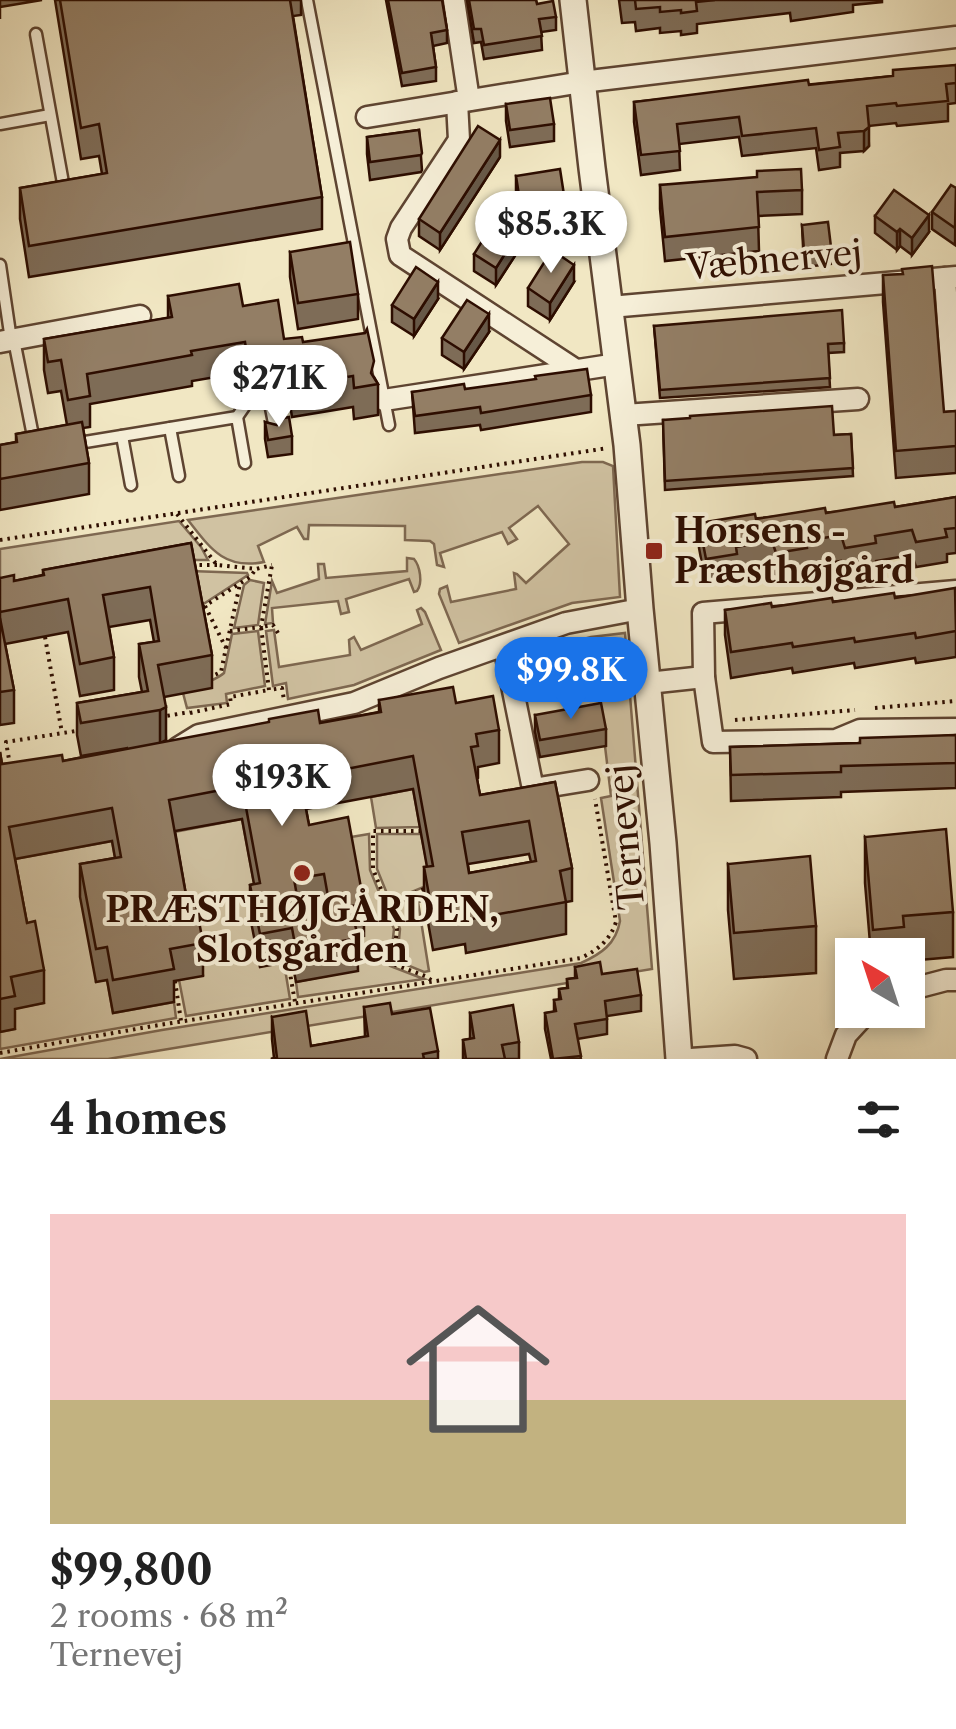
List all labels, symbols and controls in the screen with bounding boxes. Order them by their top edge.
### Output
pin: $85.3K [470,191,632,276]
text: $85.3K [497,204,605,243]
street label: Væbnervej [683,230,864,289]
pin: $271K [209,345,349,430]
text: $271K [232,358,326,397]
place label: Horsens - Præsthøjgård [674,509,914,592]
marker: Horsens - Præsthøjgård [643,540,665,562]
pin: $99.8K [490,637,652,722]
text: $99.8K [517,650,625,689]
pin: $193K [212,744,352,829]
text: $193K [234,757,330,796]
street label: Ternevej [598,763,653,911]
marker: PRÆSTHØJGÅRDEN, Slotsgården [291,862,313,884]
place label: PRÆSTHØJGÅRDEN, Slotsgården [105,888,499,971]
north arrow [835,938,925,1028]
map controls [835,938,925,1028]
icon: filters [851,1092,906,1147]
text: 4 homes [50,1093,227,1145]
icon: home [388,1279,568,1459]
text: $99,800 [50,1544,213,1596]
text: 2 rooms · 68 m² [50,1596,288,1635]
text: Ternevej [50,1635,183,1674]

